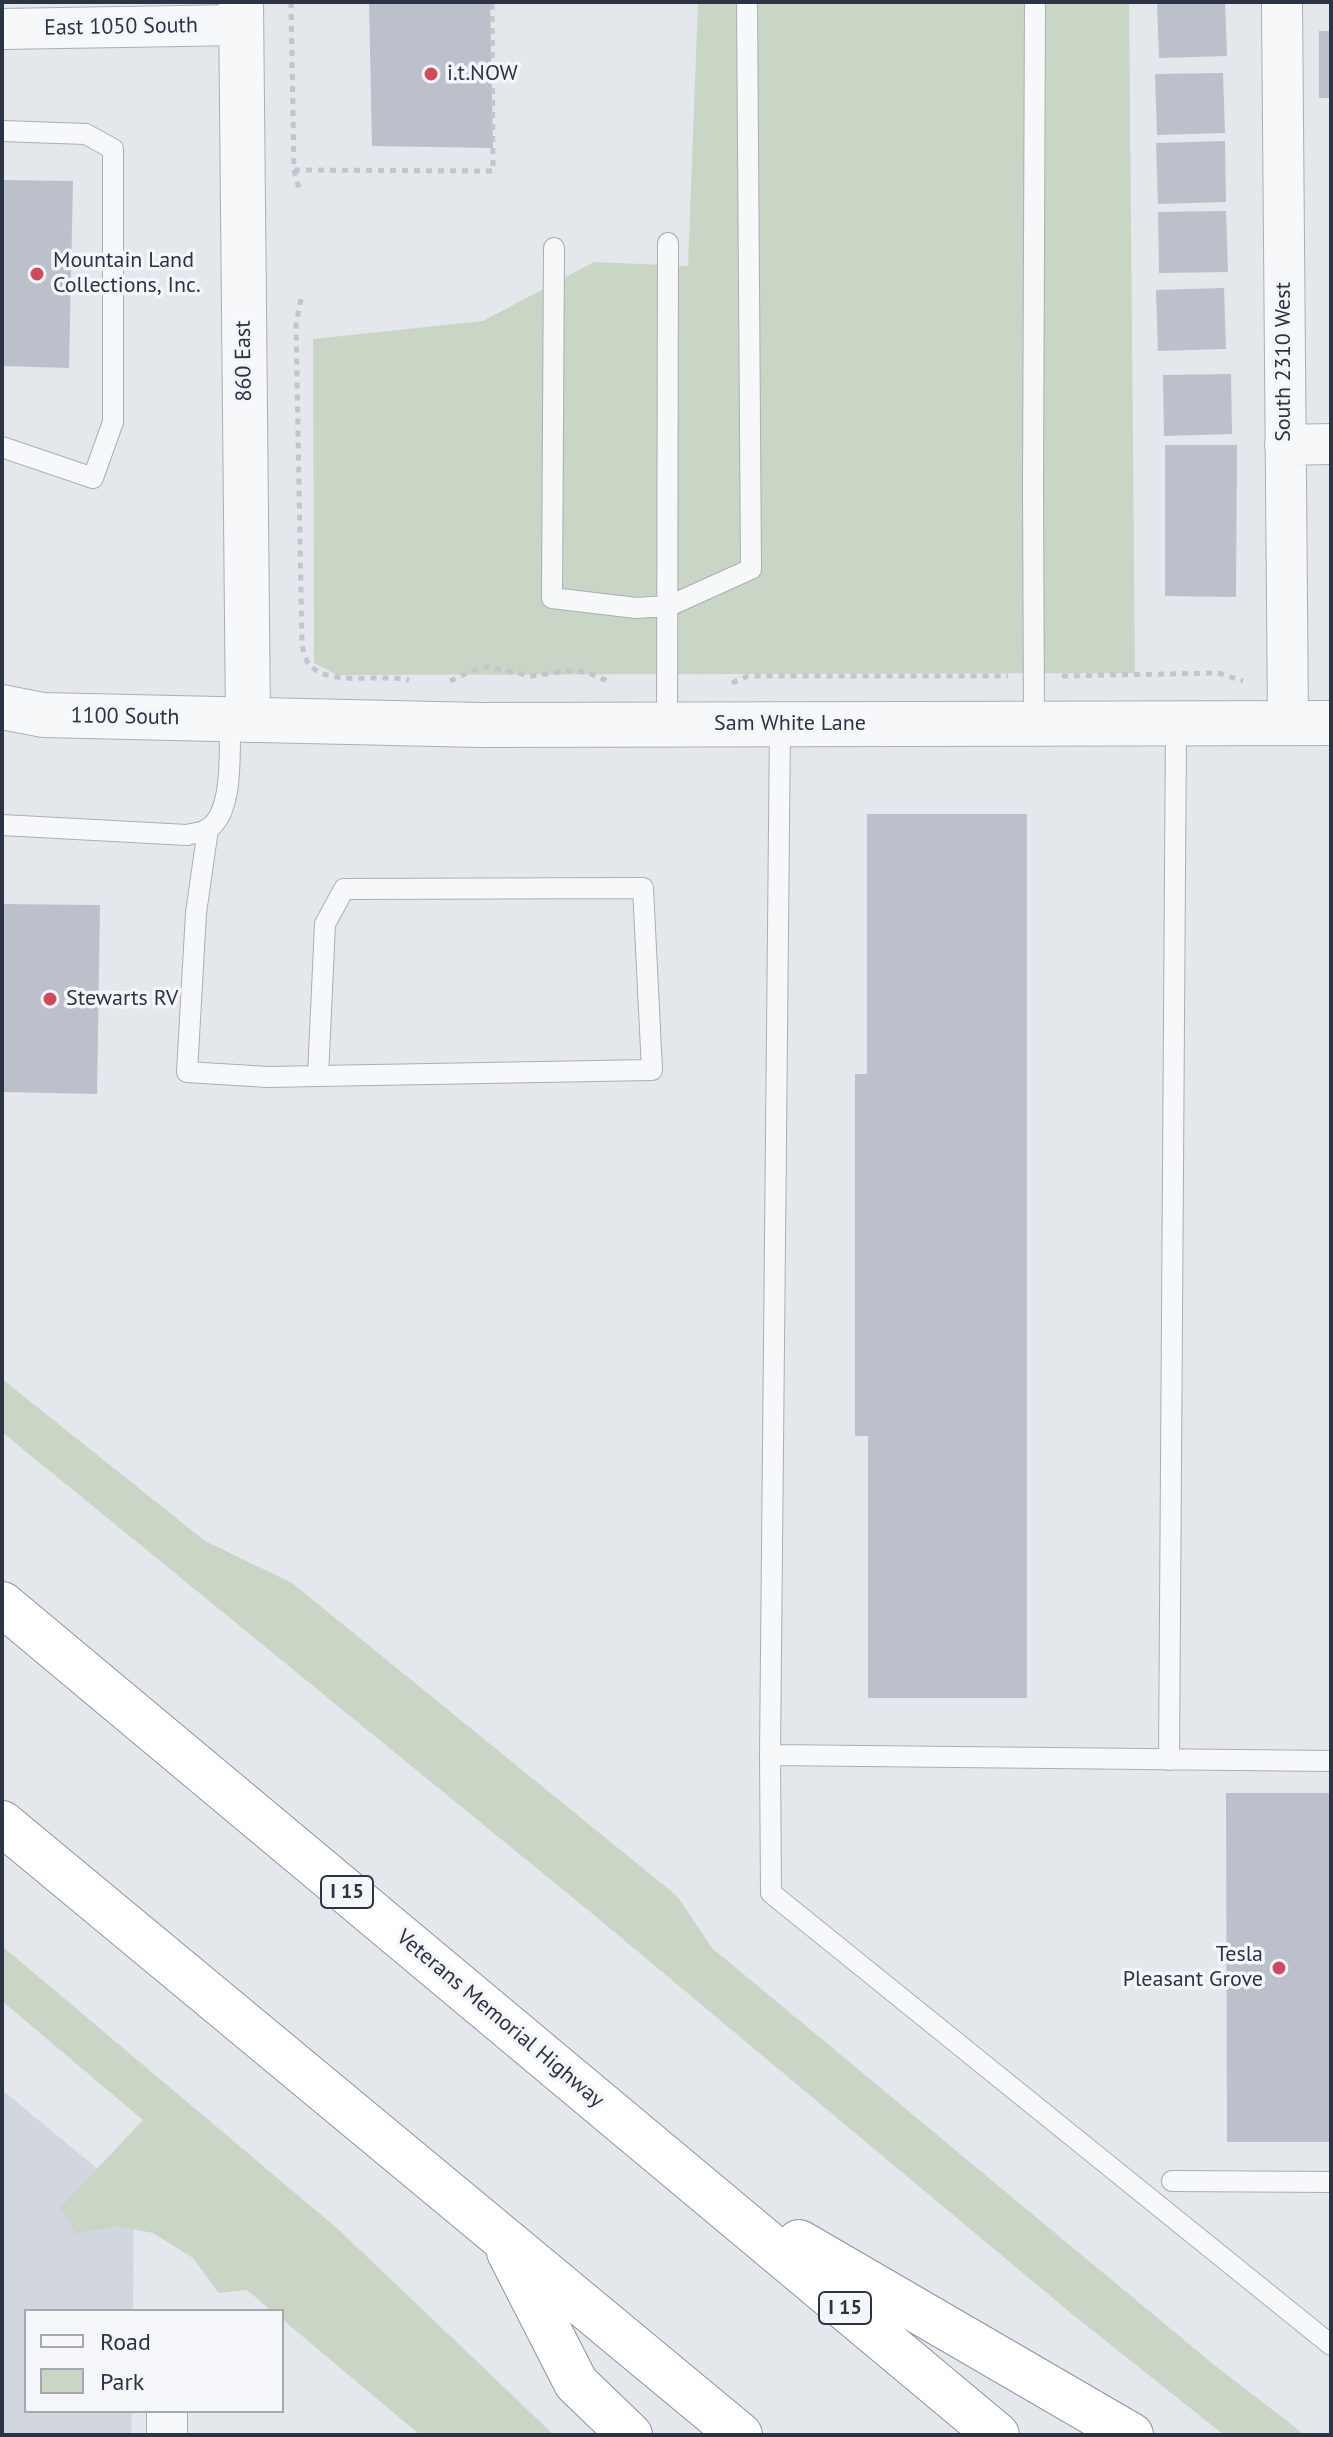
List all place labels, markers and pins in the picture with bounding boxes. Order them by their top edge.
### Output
place label: i.t.NOW [447,61,518,87]
marker: i.t.NOW [422,65,440,83]
place label: Mountain Land Collections, Inc. [53,248,201,300]
marker: Mountain Land Collections, Inc. [28,265,46,283]
place label: Stewarts RV [66,986,178,1012]
marker: Stewarts RV [41,990,59,1008]
place label: Tesla Pleasant Grove [1123,1942,1263,1994]
marker: Tesla Pleasant Grove [1270,1959,1288,1977]

